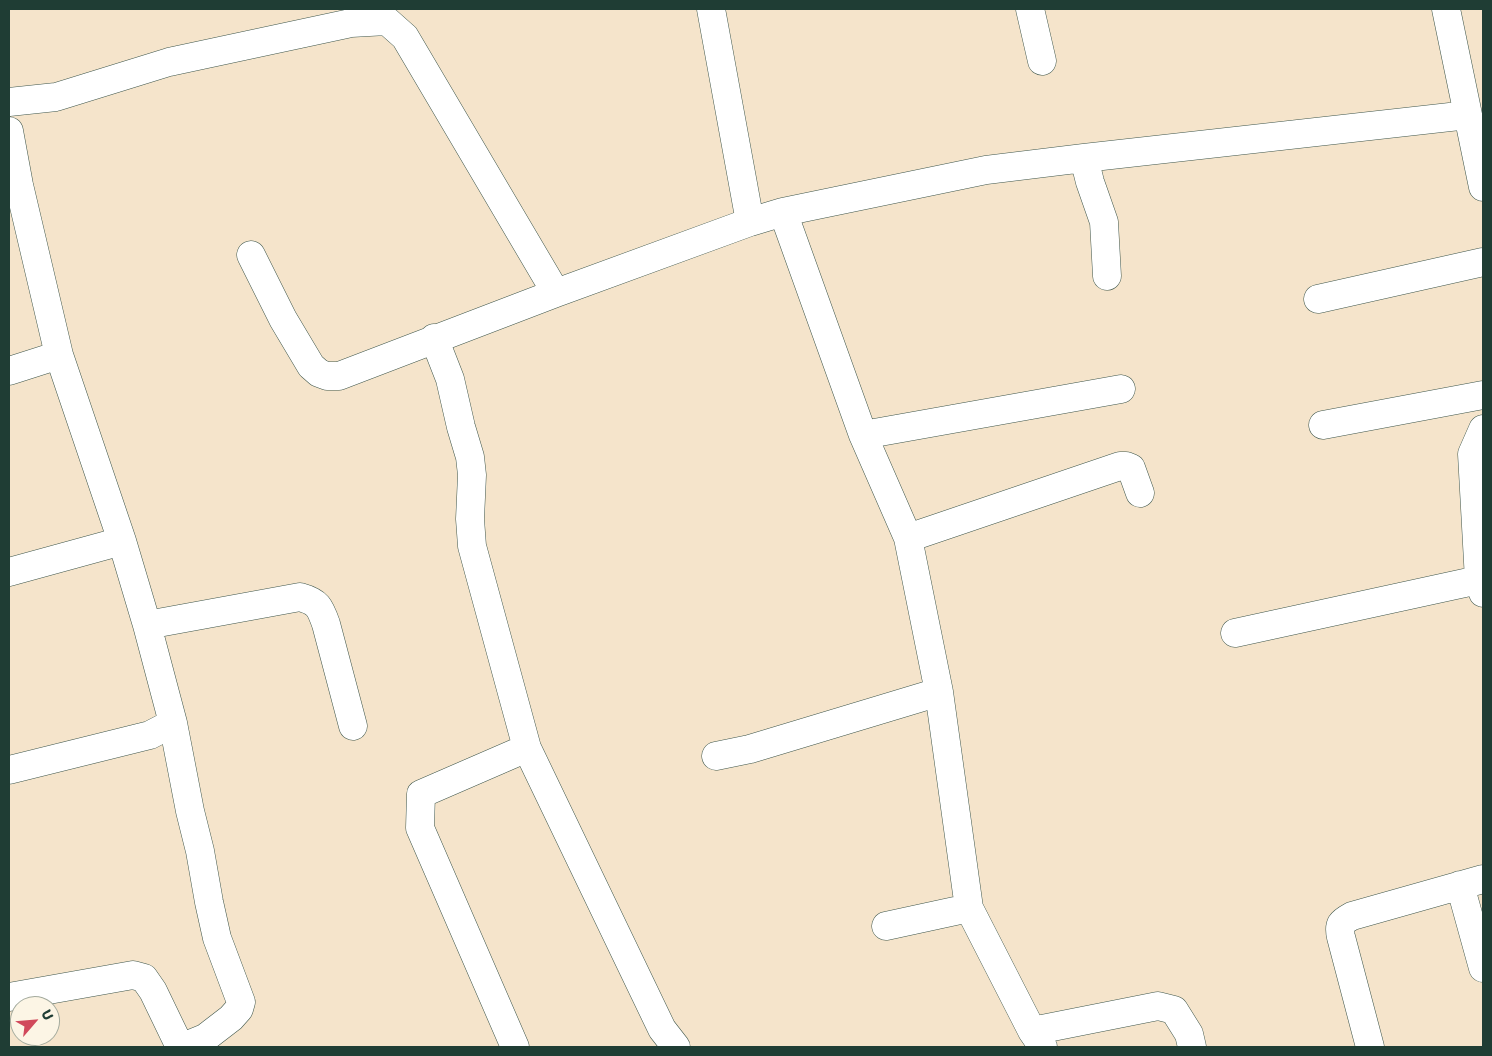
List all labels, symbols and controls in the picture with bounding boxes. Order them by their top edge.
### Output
north arrow [10,996,60,1046]
text: U [37,1006,58,1023]

